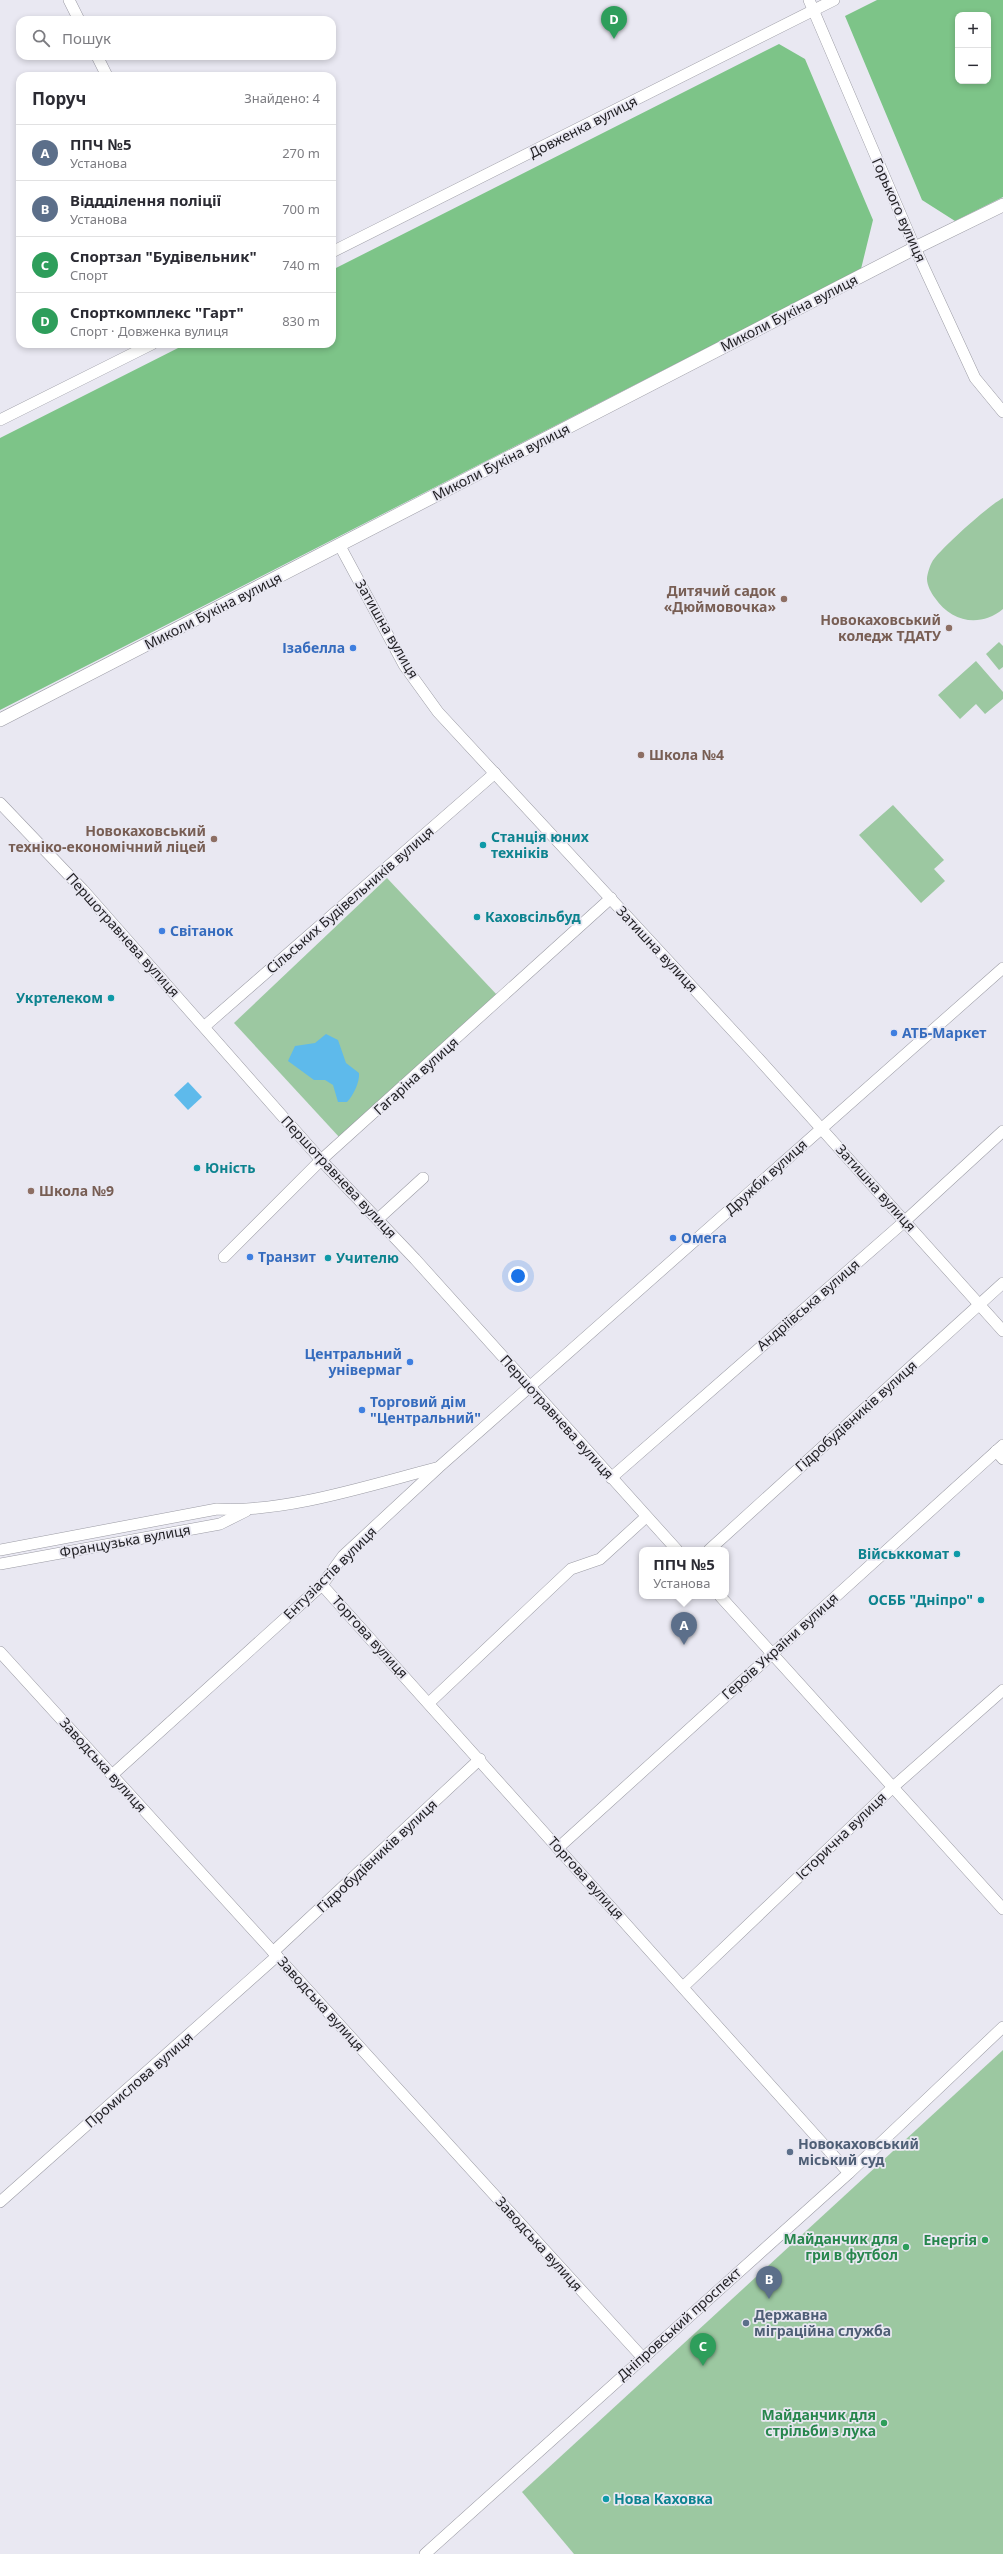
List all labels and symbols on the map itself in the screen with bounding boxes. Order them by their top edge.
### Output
pin: D [601,6,627,39]
street label: Довженка вулиця [525,91,640,162]
street label: Горького вулиця [868,155,931,265]
street label: Миколи Букіна вулиця [717,270,861,355]
street label: Миколи Букіна вулиця [429,419,573,504]
street label: Миколи Букіна вулиця [141,568,285,653]
street label: Затишна вулиця [351,576,423,682]
place label: Дитячий садок «Дюймовочка» [664,581,776,616]
marker: Дитячий садок «Дюймовочка» [779,594,789,604]
place label: Новокаховський коледж ТДАТУ [820,610,942,645]
marker: Новокаховський коледж ТДАТУ [944,623,954,633]
place label: Ізабелла [282,638,345,657]
marker: Ізабелла [348,643,358,653]
place label: Школа №4 [649,745,724,764]
marker: Школа №4 [636,750,646,760]
place label: Новокаховський техніко-економічний ліцей [9,821,206,856]
street label: Сільських Будівельників вулиця [262,822,437,978]
place label: Станція юних техніків [491,827,590,862]
marker: Новокаховський техніко-економічний ліцей [209,834,219,844]
marker: Станція юних техніків [478,840,488,850]
street label: Першотравнева вулиця [62,868,184,1001]
street label: Затишна вулиця [612,902,702,996]
place label: Каховсільбуд [485,907,581,926]
marker: Каховсільбуд [472,912,482,922]
place label: Свiтанок [170,921,234,940]
marker: Свiтанок [157,926,167,936]
place label: Укртелеком [16,988,103,1007]
marker: Укртелеком [106,993,116,1003]
place label: АТБ-Маркет [902,1023,986,1042]
marker: АТБ-Маркет [889,1028,899,1038]
street label: Гагаріна вулиця [369,1032,462,1119]
street label: Першотравнева вулиця [277,1111,401,1242]
street label: Дружби вулиця [720,1135,811,1219]
street label: Затишна вулиця [832,1140,921,1235]
place label: Юність [205,1158,255,1177]
marker: Юність [192,1163,202,1173]
place label: Школа №9 [39,1181,114,1200]
marker: Школа №9 [26,1186,36,1196]
place label: Омега [681,1228,727,1247]
marker: Омега [668,1233,678,1243]
place label: Транзит [258,1247,316,1266]
place label: Учителю [336,1248,399,1267]
marker: Транзит [245,1252,255,1262]
marker: Учителю [323,1253,333,1263]
street label: Андріївська вулиця [752,1255,863,1355]
your location [508,1266,528,1286]
place label: Центральний універмаг [304,1344,402,1379]
street label: Першотравнева вулиця [496,1350,618,1483]
street label: Гідробудівників вулиця [791,1356,921,1476]
marker: Центральний універмаг [405,1357,415,1367]
place label: Торговий дім "Центральний" [370,1392,481,1427]
marker: Торговий дім "Центральний" [357,1405,367,1415]
street label: Французька вулиця [58,1520,192,1561]
street label: Ентузіастів вулиця [279,1522,380,1623]
place label: Військкомат [858,1544,949,1563]
marker: Військкомат [952,1549,962,1559]
street label: Героїв України вулиця [717,1588,842,1703]
place label: ОСББ "Днiпро" [868,1590,973,1609]
street label: Торгова вулиця [328,1591,413,1682]
marker: ОСББ "Днiпро" [976,1595,986,1605]
pin: A [671,1612,697,1645]
street label: Заводська вулиця [56,1713,151,1816]
street label: Історична вулиця [791,1788,890,1884]
street label: Гідробудівників вулиця [312,1795,441,1916]
street label: Торгова вулиця [544,1832,629,1923]
street label: Заводська вулиця [274,1952,369,2055]
street label: Промислова вулиця [81,2027,197,2132]
place label: Новокаховський міський суд [798,2134,919,2169]
marker: Новокаховський міський суд [785,2147,795,2157]
street label: Заводська вулиця [492,2192,587,2295]
place label: Майданчик для гри в футбол [783,2229,898,2264]
place label: Енергія [923,2230,977,2249]
marker: Енергія [980,2235,990,2245]
marker: Майданчик для гри в футбол [901,2242,911,2252]
street label: Дніпровський проспект [612,2262,745,2385]
pin: B [756,2266,782,2299]
place label: Державна міграційна служба [754,2305,891,2340]
marker: Державна міграційна служба [741,2318,751,2328]
pin: C [690,2333,716,2366]
place label: Майданчик для стрільби з лука [761,2405,876,2440]
marker: Майданчик для стрільби з лука [879,2418,889,2428]
place label: Нова Каховка [614,2489,713,2508]
marker: Нова Каховка [601,2494,611,2504]

